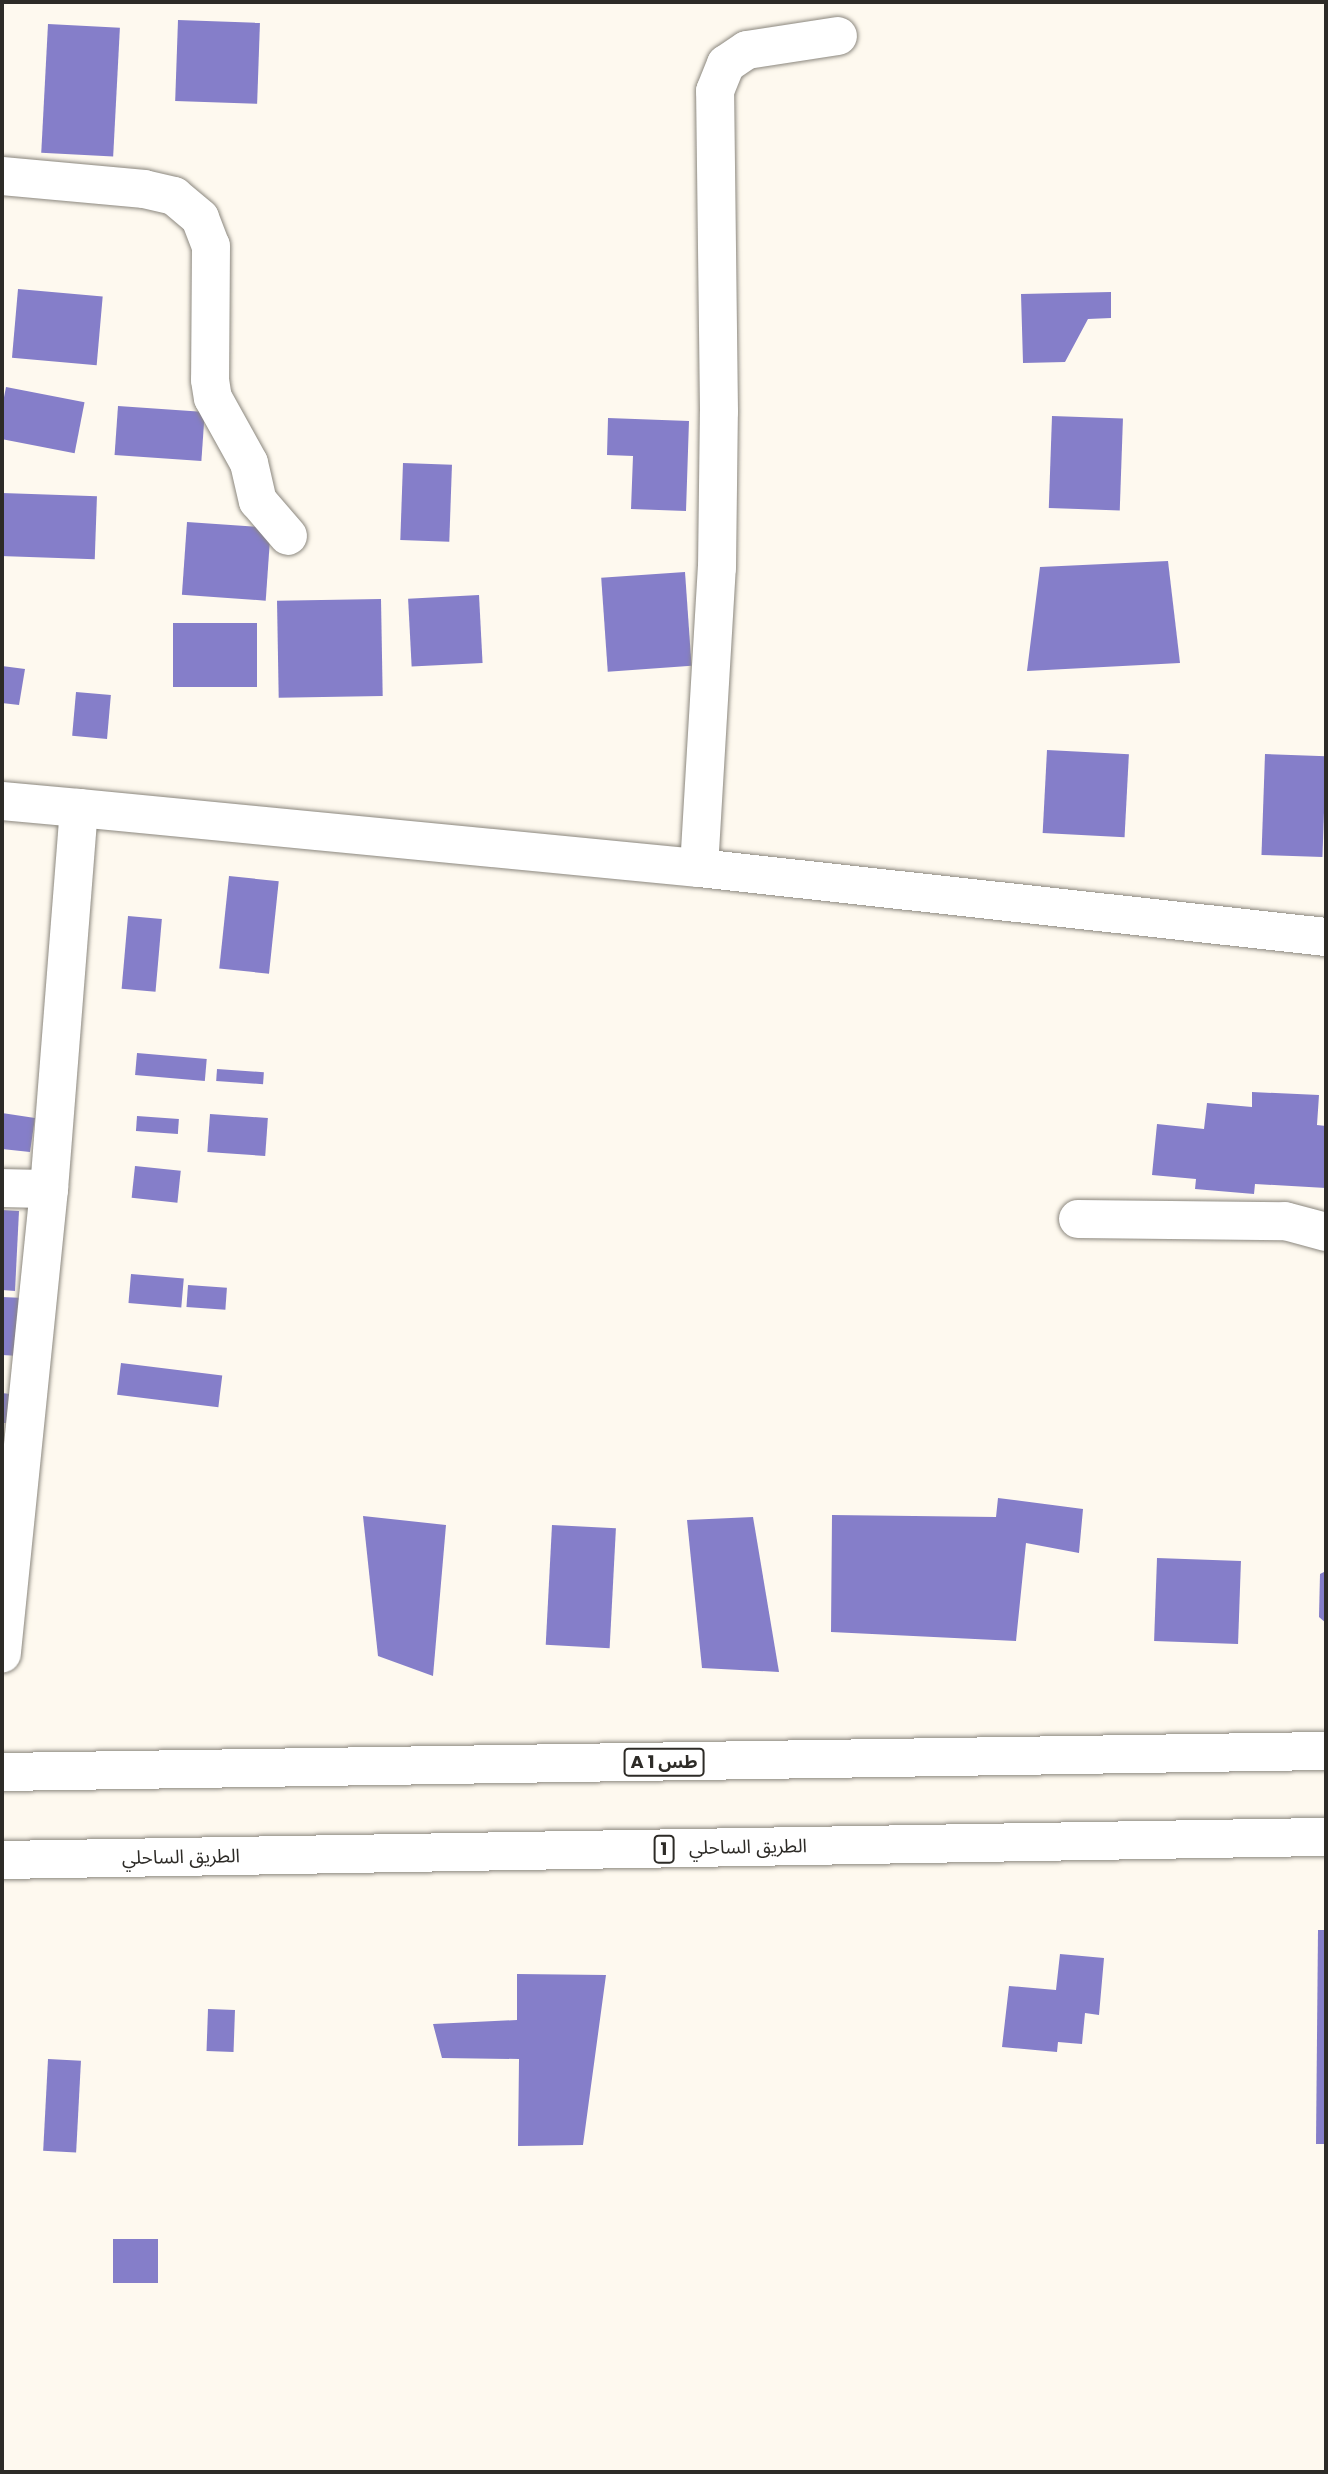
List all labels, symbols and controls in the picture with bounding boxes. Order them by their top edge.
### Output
road number: A 1 طس [622,1748,706,1777]
road number: 1 [654,1835,674,1864]
street label: الطريق الساحلي [689,1835,807,1859]
street label: الطريق الساحلي [122,1845,240,1869]

